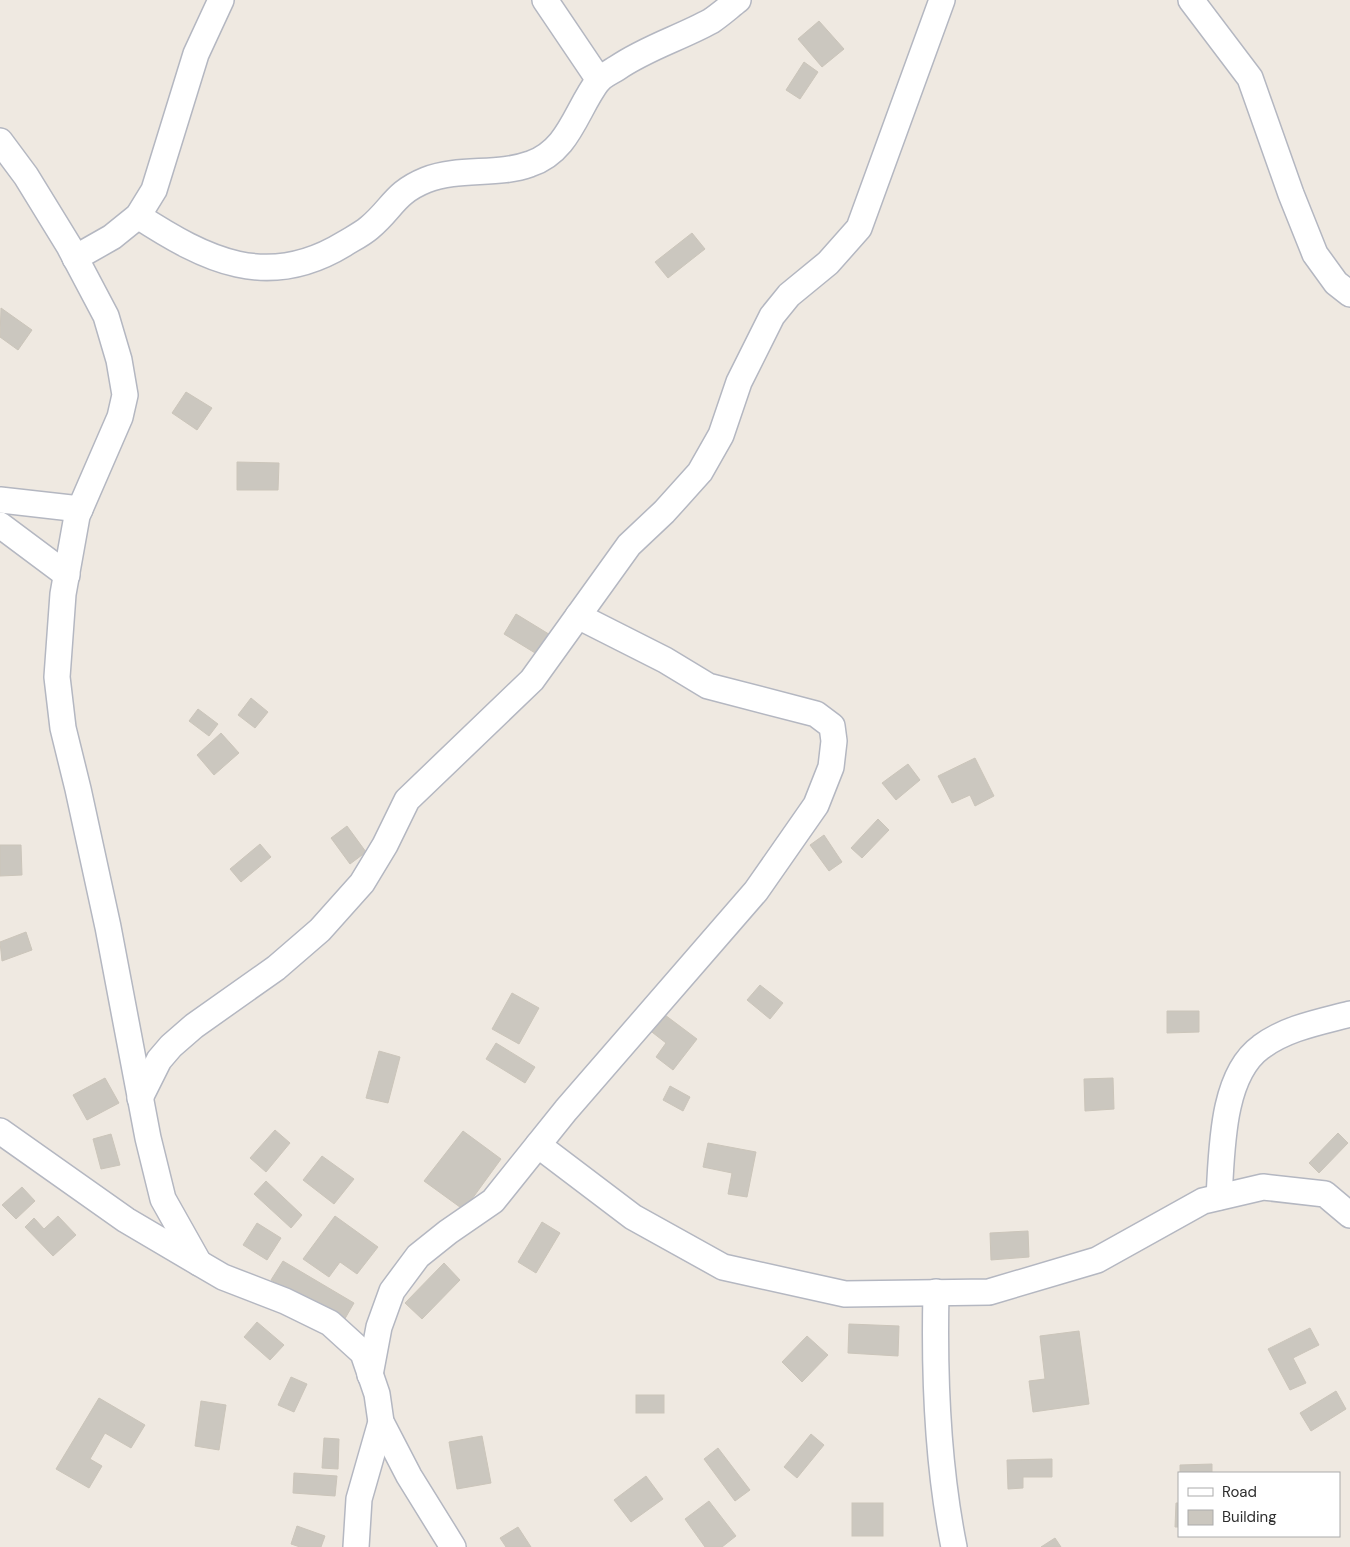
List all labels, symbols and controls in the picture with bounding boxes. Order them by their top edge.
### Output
legend [1178,1472,1340,1537]
text: Road [1222,1482,1257,1502]
text: Building [1222,1507,1277,1527]

